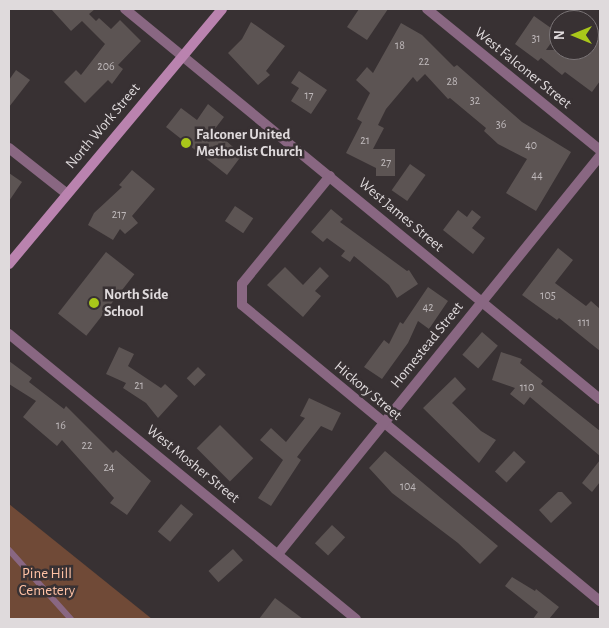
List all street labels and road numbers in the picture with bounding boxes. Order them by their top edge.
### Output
street label: West Falconer Street [471,23,575,113]
street label: North Work Street [62,79,144,173]
street label: West James Street [355,174,447,256]
street label: Homestead Street [387,298,467,392]
street label: Hickory Street [331,358,405,424]
street label: West Mosher Street [143,421,243,507]

